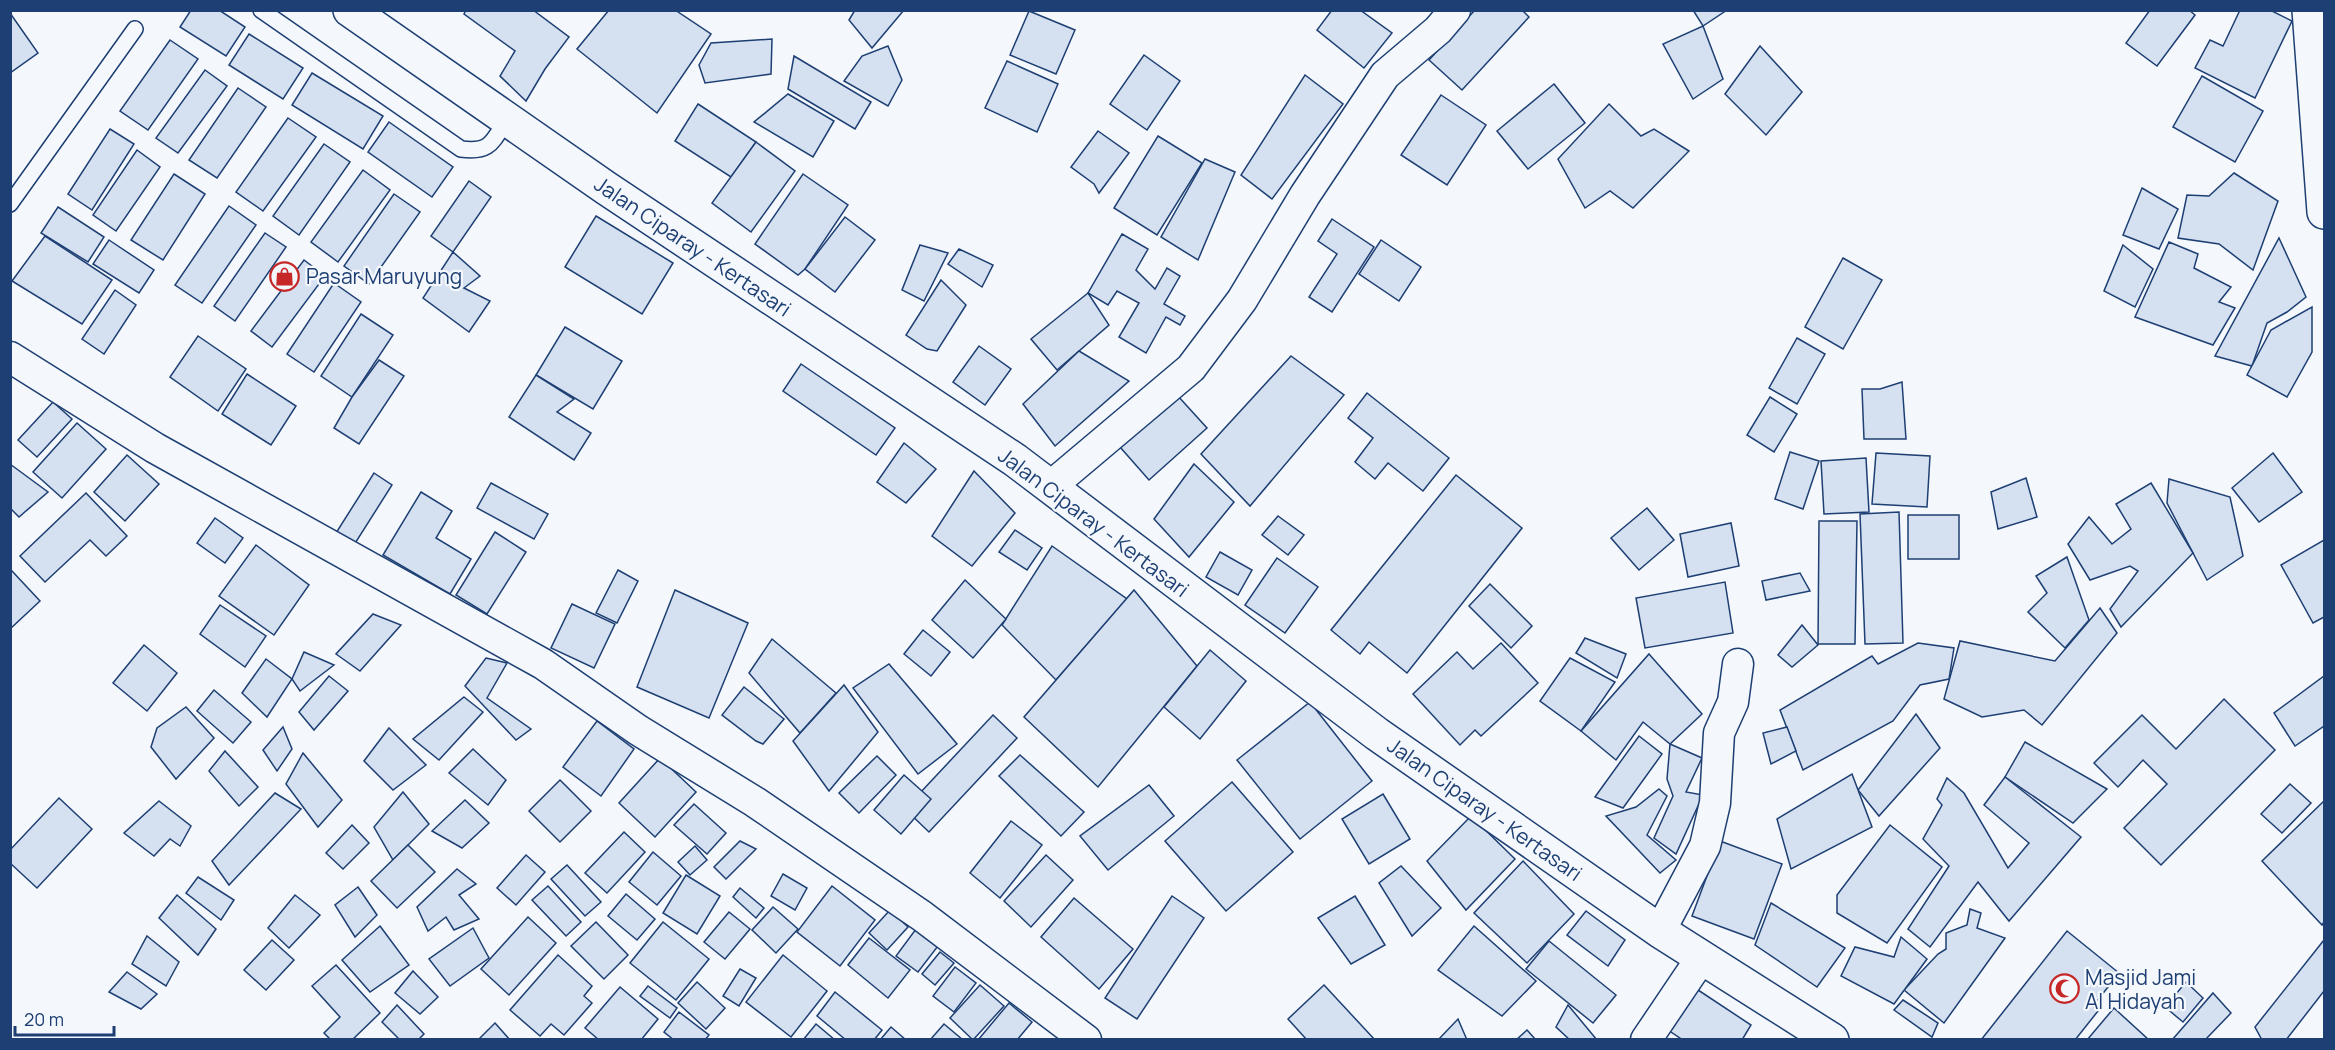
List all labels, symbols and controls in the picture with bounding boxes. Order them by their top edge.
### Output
street label: Jalan Ciparay - Kertasari [589,170,797,322]
shop icon: Pasar Maruyung [269,260,301,292]
place label: Pasar Maruyung [306,262,462,290]
street label: Jalan Ciparay - Kertasari [993,441,1195,603]
street label: Jalan Ciparay - Kertasari [1382,731,1588,887]
place label: Masjid Jami Al Hidayah [2085,963,2196,1015]
mosque icon: Masjid Jami Al Hidayah [2048,973,2080,1005]
scale bar [15,999,114,1037]
text: 20 m [24,1007,64,1031]

